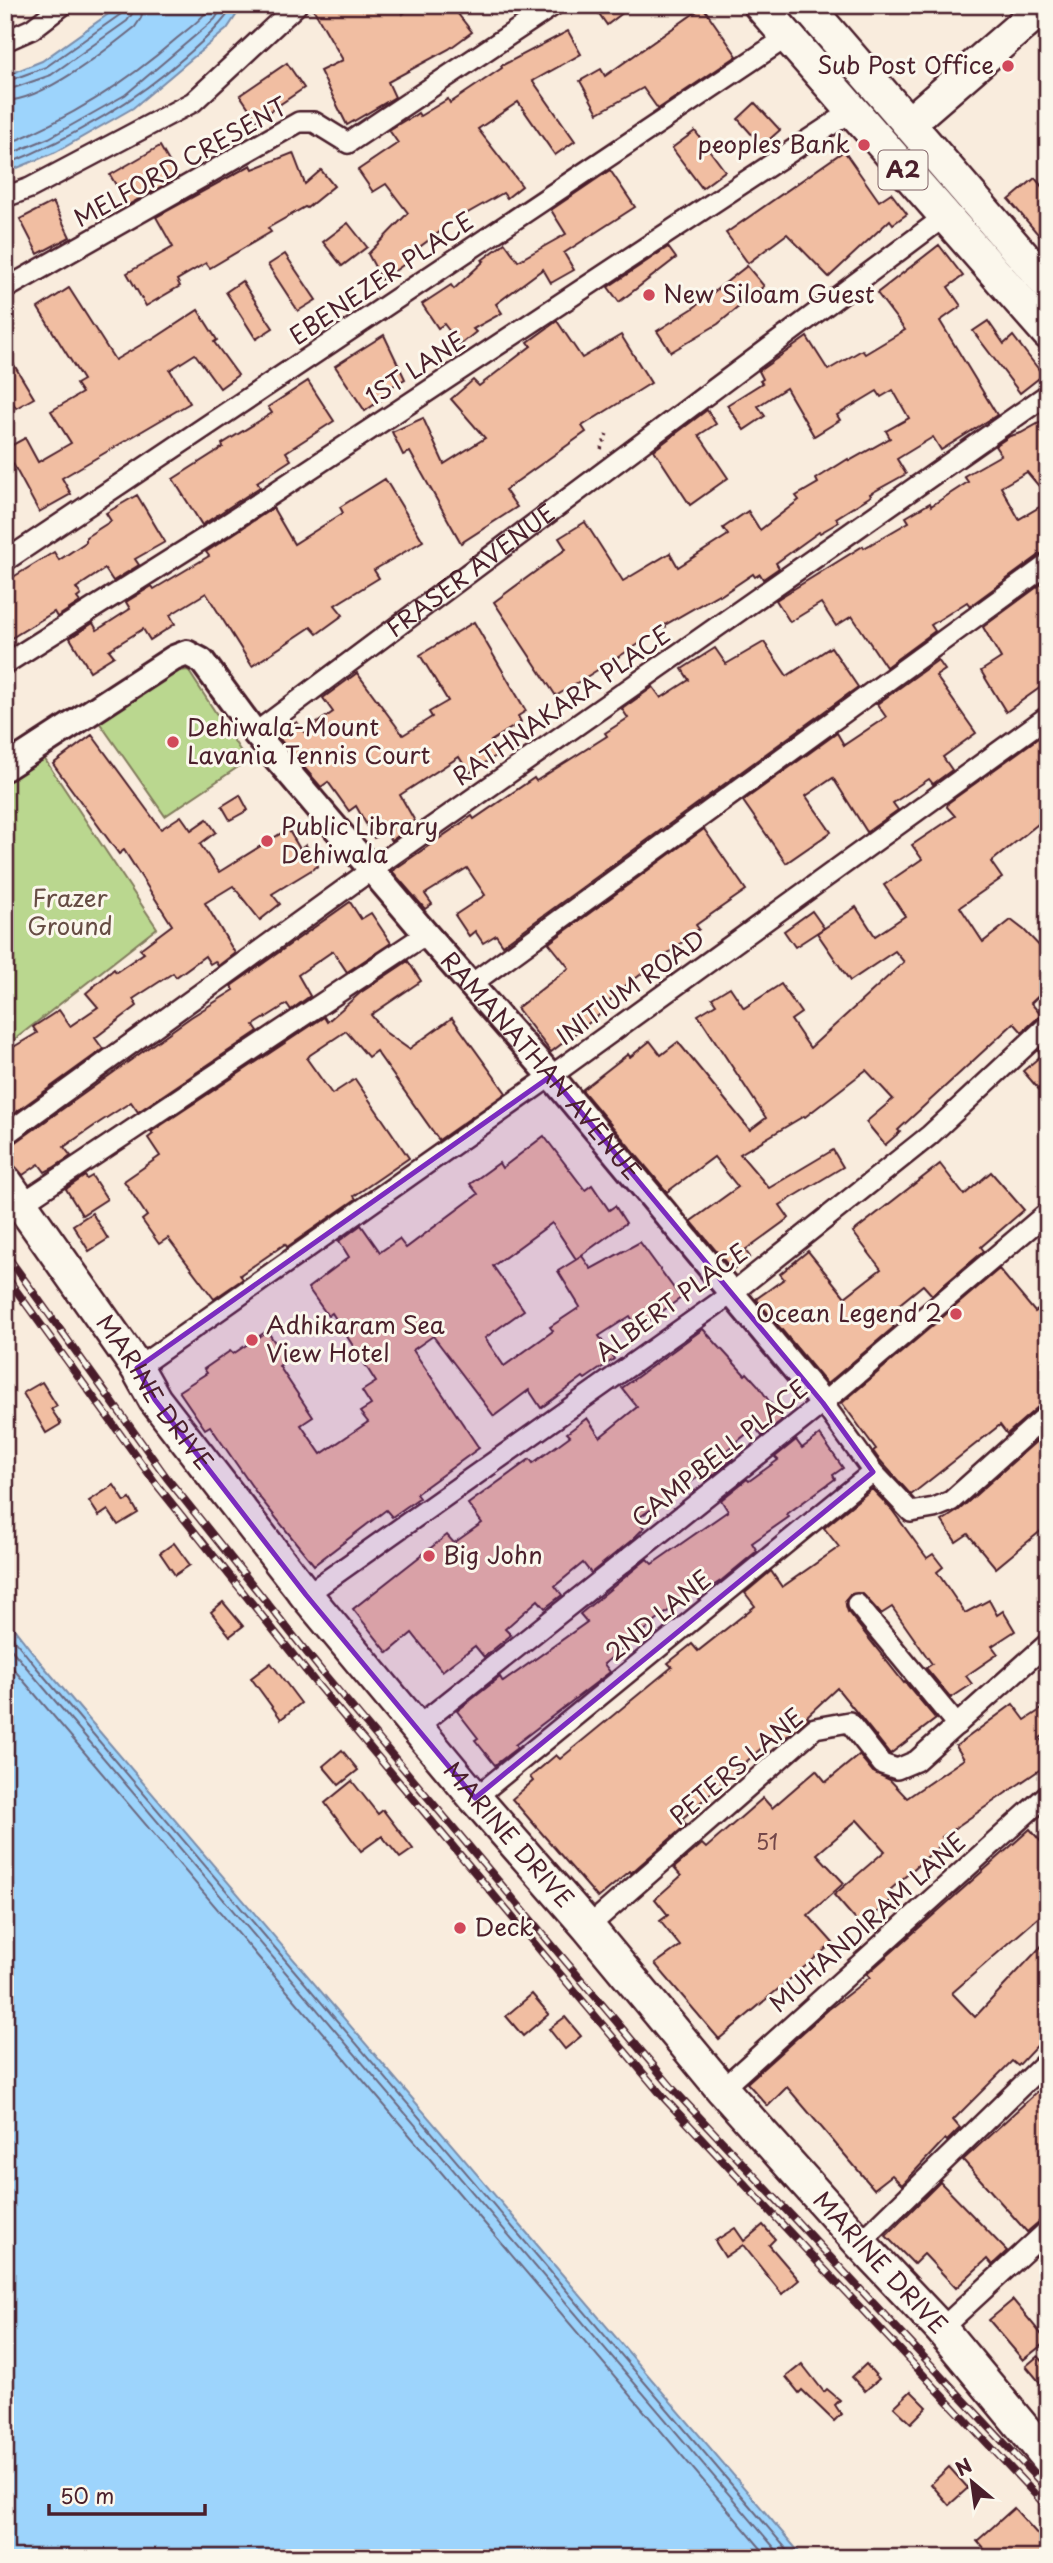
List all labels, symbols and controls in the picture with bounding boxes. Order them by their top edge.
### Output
place label: Sub Post Office [817,46,994,82]
marker: Sub Post Office [1000,58,1016,74]
street label: MELFORD CRESENT [67,87,294,235]
place label: peoples Bank [698,125,850,161]
marker: peoples Bank [856,137,872,153]
road number: A2 [878,150,928,190]
street label: EBENEZER PLACE [281,202,480,353]
place label: New Siloam Guest [663,275,875,311]
marker: New Siloam Guest [641,287,657,303]
street label: 1ST LANE [358,322,472,413]
street label: FRASER AVENUE [378,494,562,645]
street label: RATHNAKARA PLACE [444,615,677,793]
place label: Dehiwala-Mount Lavania Tennis Court [187,708,430,772]
marker: Dehiwala-Mount Lavania Tennis Court [165,734,181,750]
place label: Public Library Dehiwala [281,807,438,871]
marker: Public Library Dehiwala [259,833,275,849]
park label: Frazer Ground [27,879,113,943]
street label: INITIUM ROAD [548,920,712,1053]
street label: RAMANATHAN AVENUE [433,943,651,1188]
street label: ALBERT PLACE [587,1234,755,1369]
place label: Ocean Legend 2 [756,1294,942,1330]
street label: MARINE DRIVE [88,1306,223,1477]
place label: Adhikaram Sea View Hotel [266,1306,445,1370]
marker: Ocean Legend 2 [948,1306,964,1322]
marker: Adhikaram Sea View Hotel [244,1332,260,1348]
street label: CAMPBELL PLACE [623,1370,815,1535]
place label: Big John [443,1536,543,1572]
marker: Big John [421,1548,437,1564]
street label: 2ND LANE [597,1561,718,1668]
street label: PETERS LANE [661,1699,811,1832]
street label: MARINE DRIVE [436,1753,583,1915]
street label: MUHANDIRAM LANE [760,1823,973,2020]
house number: 51 [756,1825,778,1857]
place label: Deck [474,1908,534,1944]
marker: Deck [452,1920,468,1936]
street label: MARINE DRIVE [806,2182,957,2341]
north arrow [937,2448,1007,2518]
text: N [950,2450,977,2482]
scale bar [49,2472,205,2516]
text: 50 m [60,2479,114,2511]

